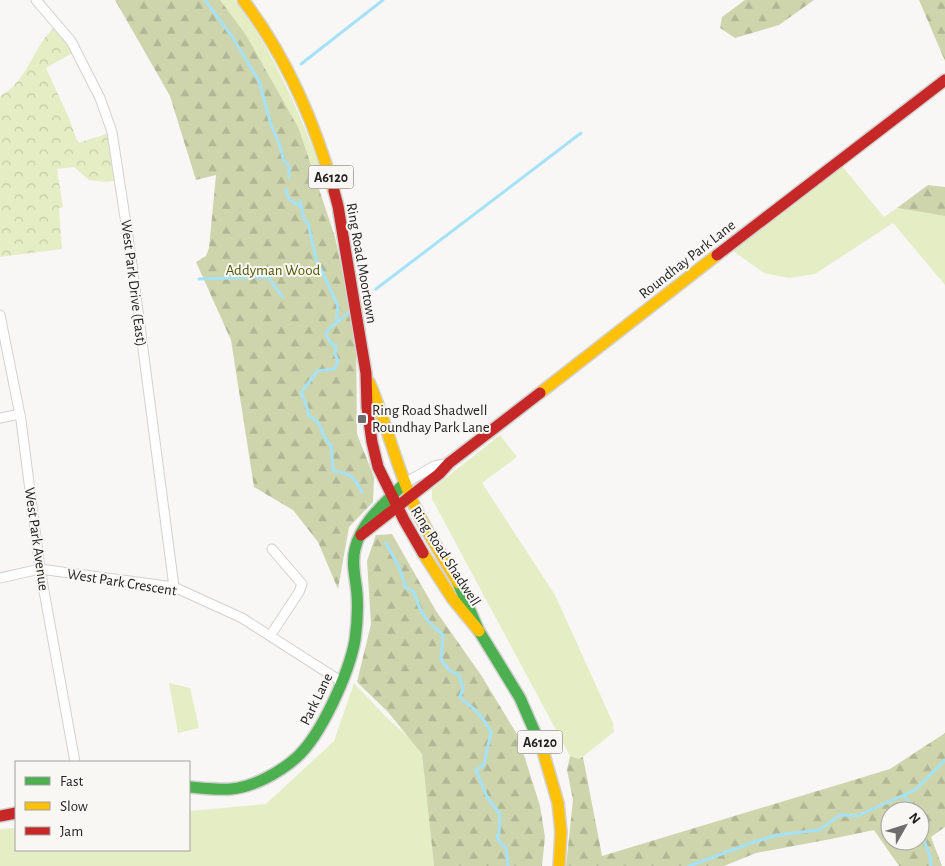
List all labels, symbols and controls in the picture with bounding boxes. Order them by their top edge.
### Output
road number: A6120 [308,166,354,188]
street label: Ring Road Moortown [344,202,380,325]
street label: Roundhay Park Lane [636,217,738,302]
street label: West Park Drive (East) [118,219,149,347]
park label: Addyman Wood [226,263,321,278]
place label: Ring Road Shadwell Roundhay Park Lane [372,403,490,435]
marker: Ring Road Shadwell Roundhay Park Lane [356,413,368,425]
street label: West Park Avenue [22,486,51,592]
street label: Ring Road Shadwell [408,504,483,609]
street label: West Park Crescent [66,566,178,599]
street label: Park Lane [297,671,336,728]
road number: A6120 [518,730,562,754]
legend [15,761,190,851]
text: Fast [60,774,84,789]
text: Slow [60,799,88,814]
north arrow [880,801,930,851]
text: N [906,810,923,827]
text: Jam [60,824,83,839]

